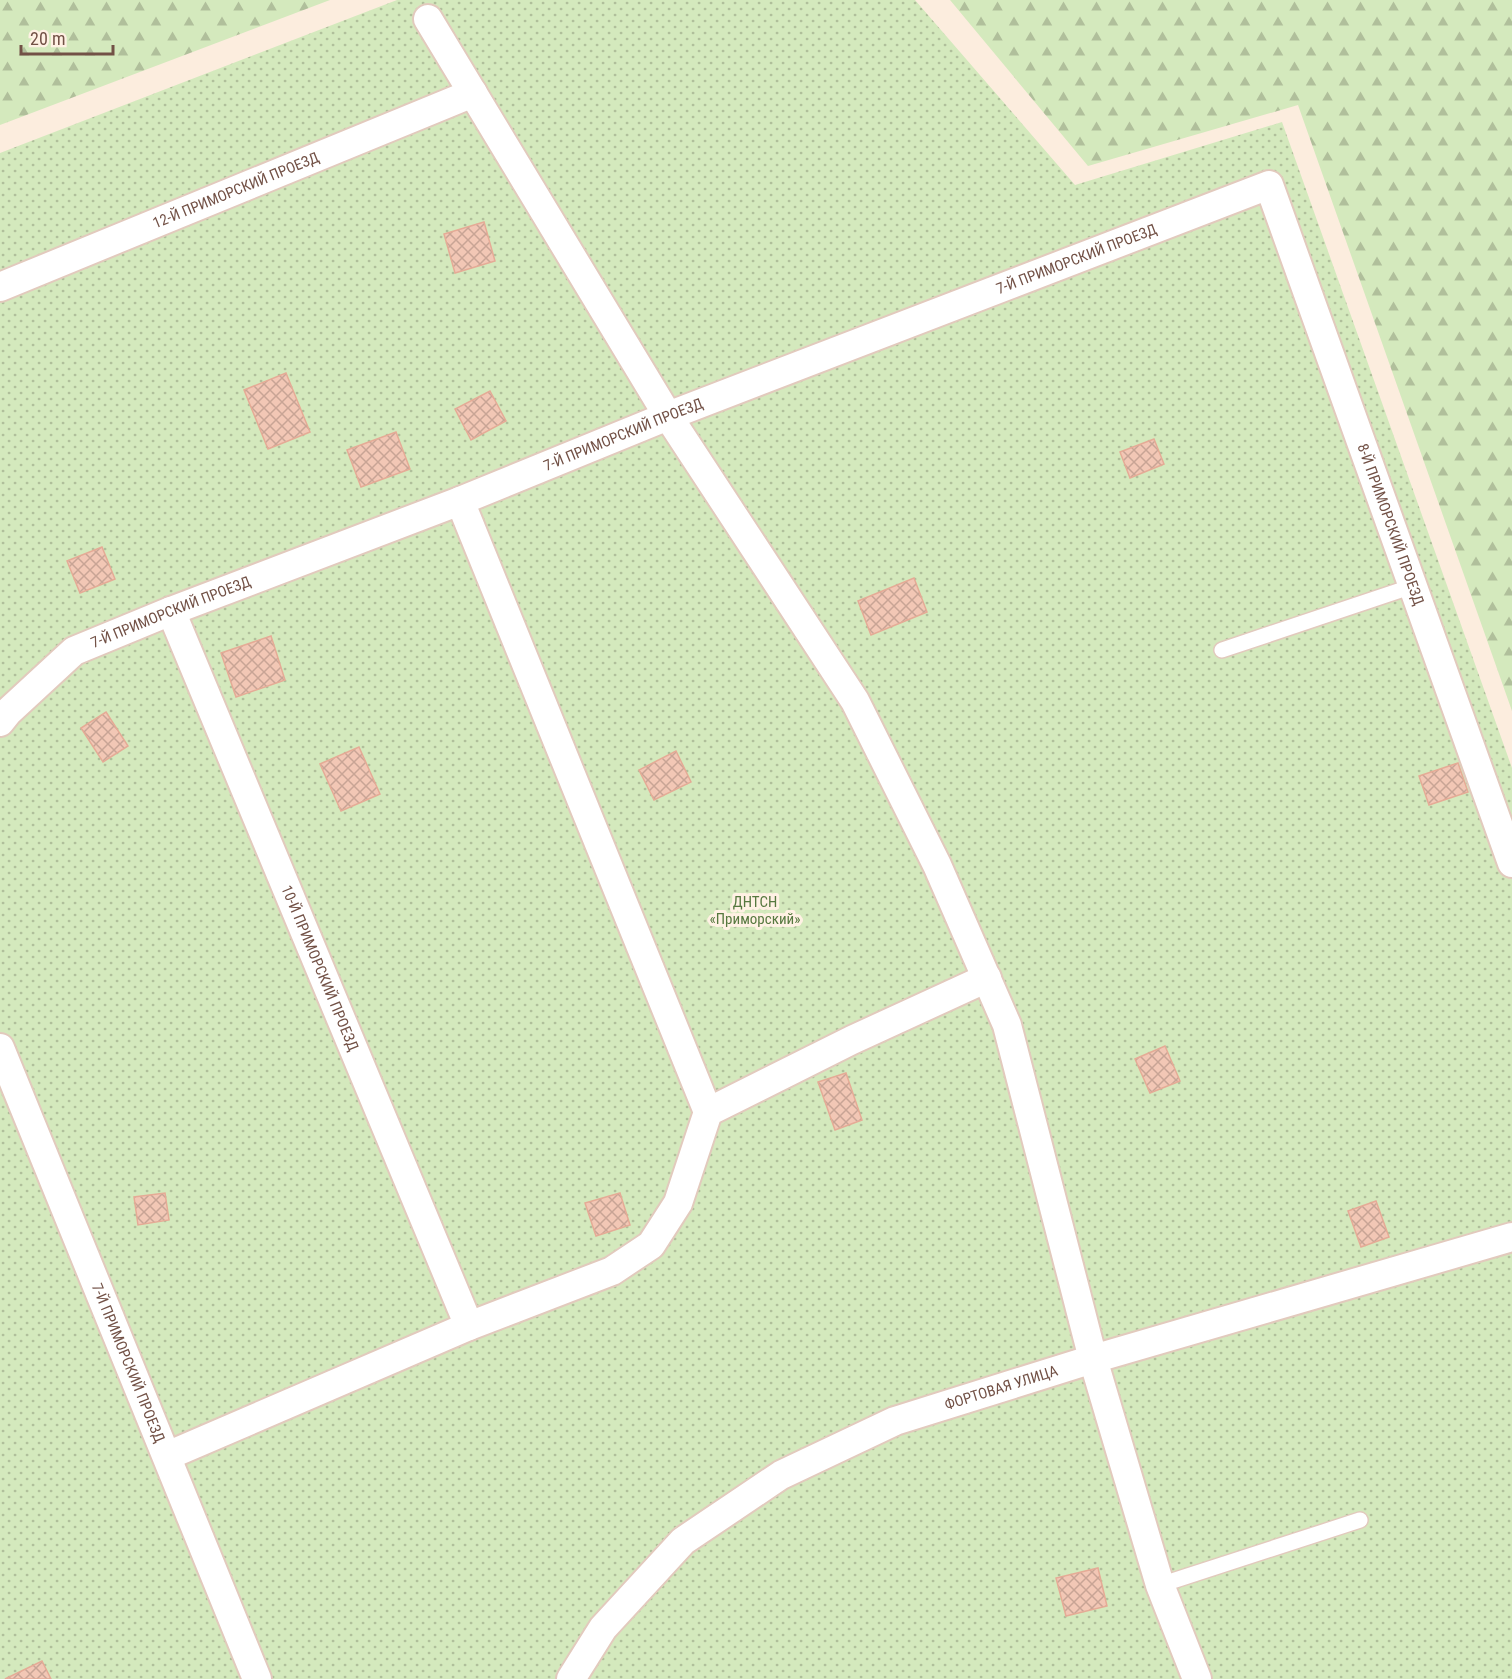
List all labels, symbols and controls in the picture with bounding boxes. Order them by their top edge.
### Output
scale bar [21,18,112,56]
text: 20 m [30,28,65,49]
street label: 12-Й ПРИМОРСКИЙ ПРОЕЗД [150,148,322,232]
street label: 7-Й ПРИМОРСКИЙ ПРОЕЗД [994,220,1159,298]
street label: 7-Й ПРИМОРСКИЙ ПРОЕЗД [541,394,706,475]
street label: 8-Й ПРИМОРСКИЙ ПРОЕЗД [1353,441,1428,608]
street label: 7-Й ПРИМОРСКИЙ ПРОЕЗД [88,572,253,652]
street label: 10-Й ПРИМОРСКИЙ ПРОЕЗД [277,883,362,1054]
park label: ДНТСН «Приморский» [710,893,800,928]
street label: 7-Й ПРИМОРСКИЙ ПРОЕЗД [88,1281,169,1445]
street label: ФОРТОВАЯ УЛИЦА [942,1361,1060,1414]

